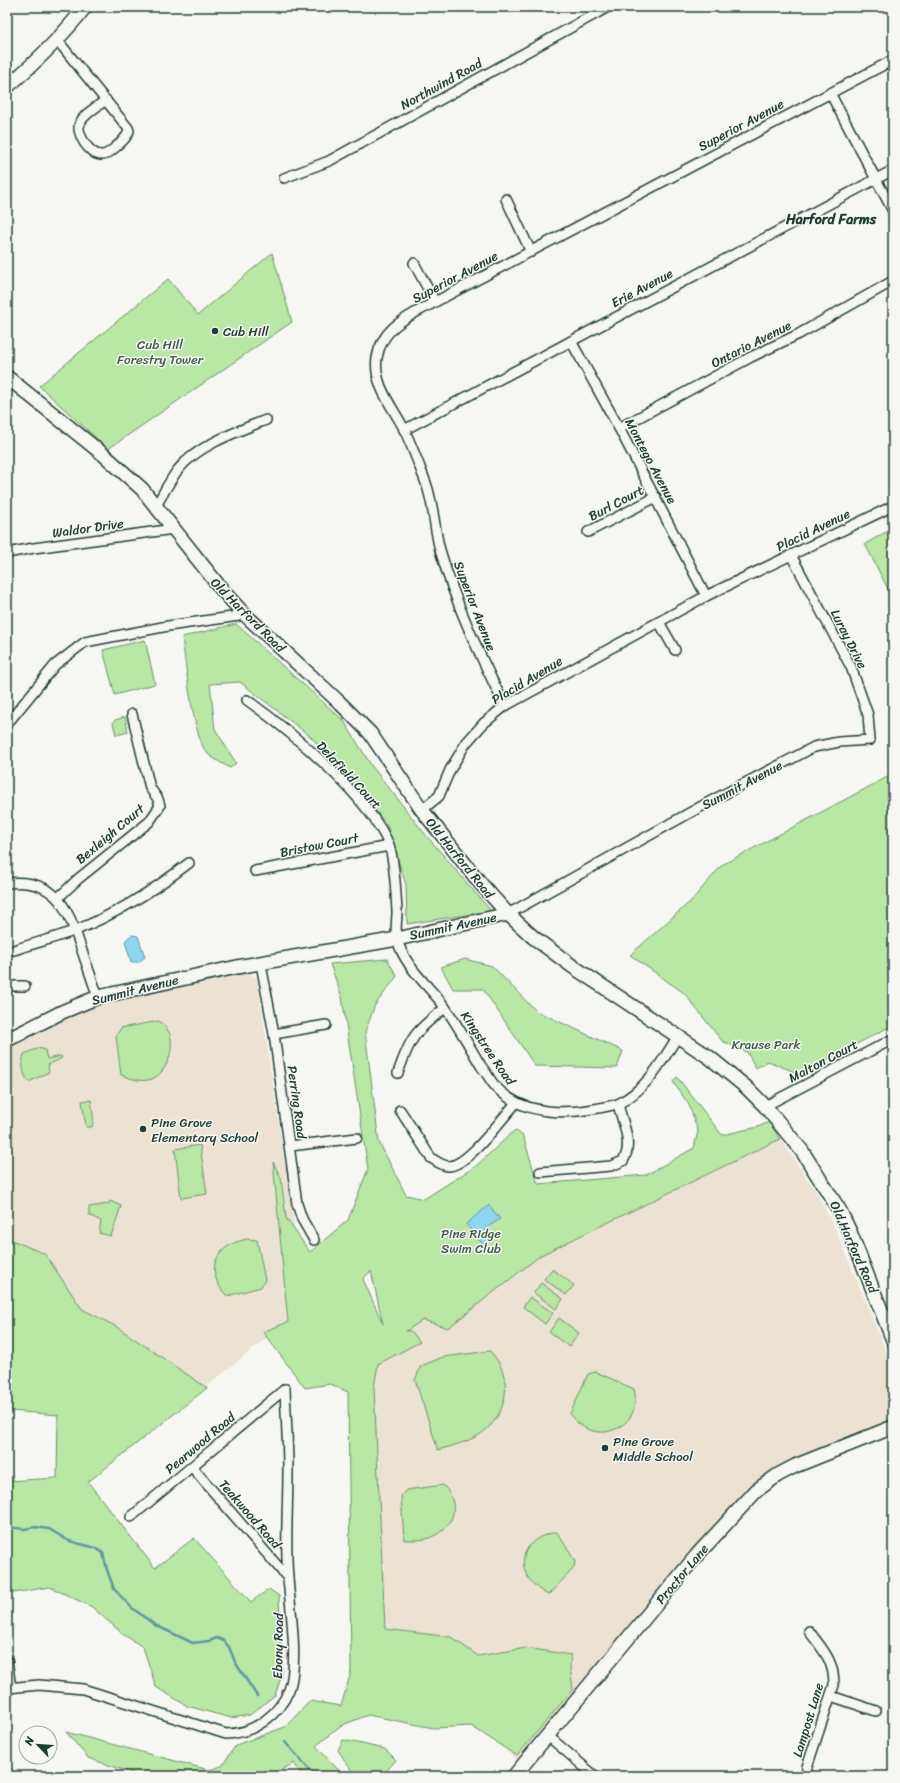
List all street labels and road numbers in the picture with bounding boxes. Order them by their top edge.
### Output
street label: Northwind Road [396,51,487,116]
street label: Superior Avenue [694,92,789,157]
street label: Superior Avenue [408,244,503,309]
street label: Erie Avenue [607,262,678,314]
street label: Ontario Avenue [707,314,795,374]
street label: Montego Avenue [619,414,683,508]
street label: Burl Court [584,479,648,527]
street label: Placid Avenue [772,502,854,558]
street label: Waldor Drive [51,512,125,544]
street label: Superior Avenue [447,558,503,655]
street label: Old Harford Road [205,572,292,659]
street label: Luray Drive [824,605,874,673]
street label: Placid Avenue [487,649,567,710]
street label: Delafield Court [311,735,387,815]
street label: Summit Avenue [697,754,787,816]
street label: Bexleigh Court [70,798,150,870]
street label: Old Harford Road [420,812,501,905]
street label: Bristow Court [278,826,361,864]
street label: Summit Avenue [407,905,499,946]
street label: Summit Avenue [89,968,181,1012]
street label: Kingstree Road [455,1006,522,1091]
street label: Malton Court [784,1033,862,1089]
street label: Perring Road [280,1064,314,1141]
street label: Old Harford Road [823,1197,885,1298]
street label: Pearwood Road [159,1406,241,1480]
street label: Teakwood Road [213,1474,288,1555]
street label: Proctor Lane [650,1538,715,1609]
street label: Ebony Road [266,1612,290,1679]
street label: Lampost Lane [786,1680,830,1760]

